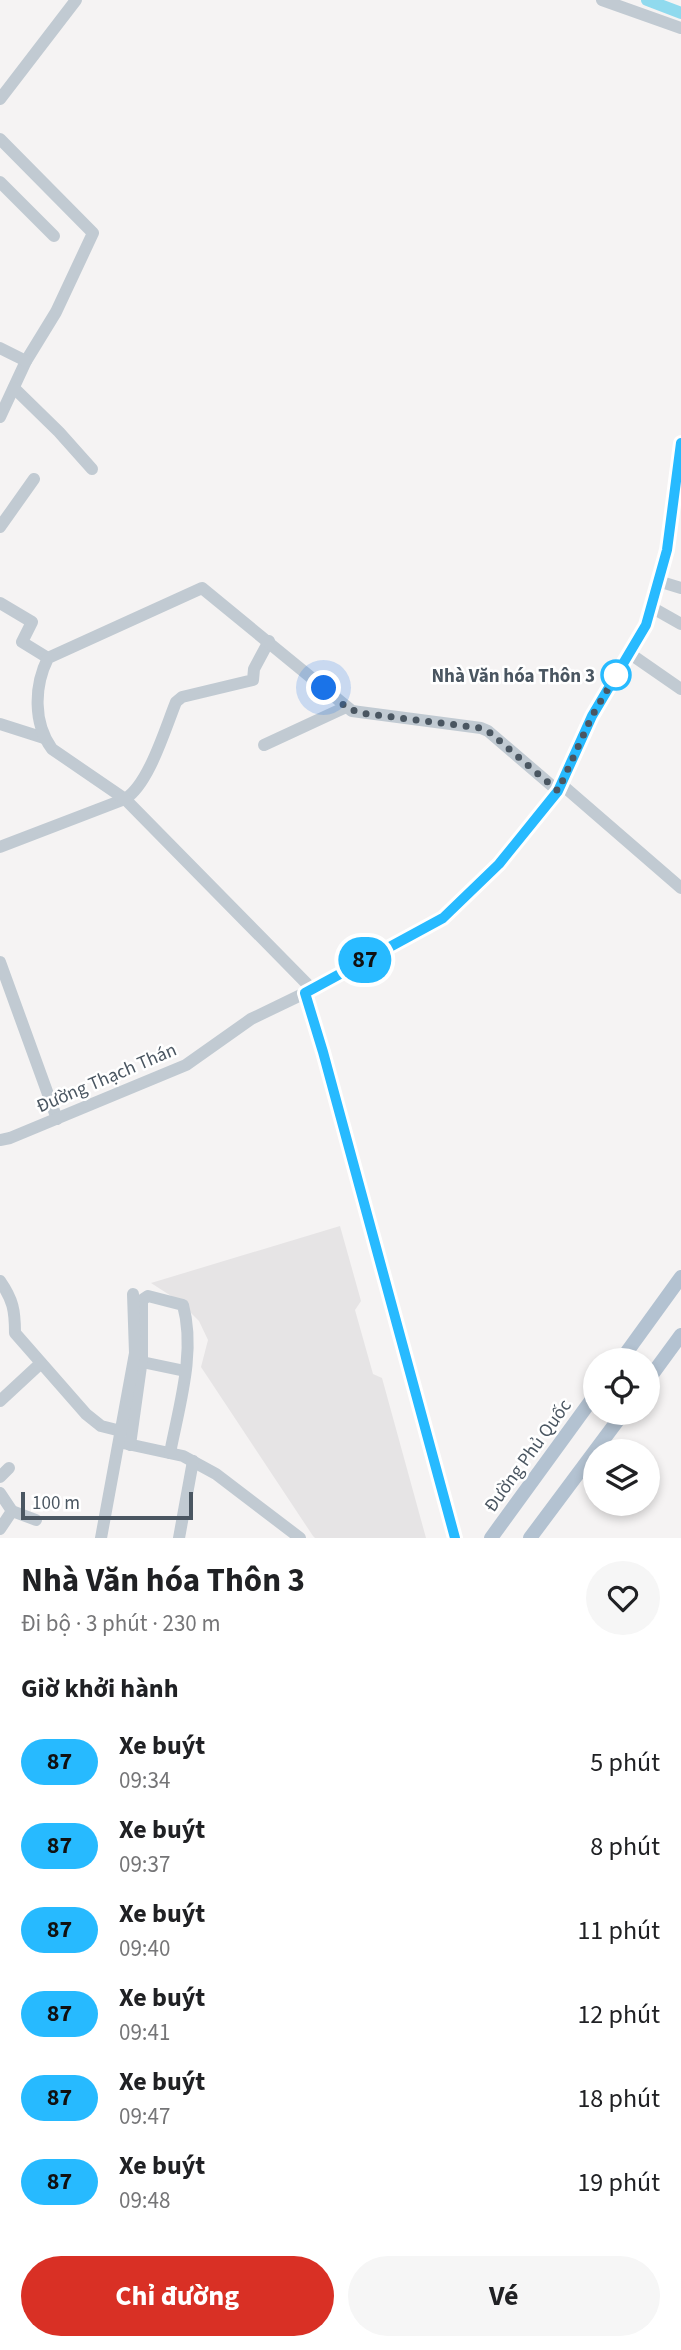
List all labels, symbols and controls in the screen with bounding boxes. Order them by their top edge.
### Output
marker: Nhà Văn hóa Thôn 3 [601,660,631,690]
place label: Nhà Văn hóa Thôn 3 [431,663,595,690]
your location [306,670,341,705]
line badge: 87 [334,937,396,983]
text: 87 [352,942,378,977]
street label: Đường Thạch Thán [32,1037,181,1120]
map controls [583,1348,660,1516]
button: locate [583,1348,660,1425]
street label: Đường Phủ Quốc [478,1394,579,1518]
button: layers [583,1439,660,1516]
scale bar [21,1489,192,1521]
text: 100 m [32,1490,80,1517]
text: Nhà Văn hóa Thôn 3 [21,1557,305,1604]
button: heart [586,1561,660,1635]
text: Đi bộ · 3 phút · 230 m [21,1607,220,1640]
text: Giờ khởi hành [21,1670,179,1707]
text: Xe buýt [119,1727,205,1764]
text: 87 [47,1744,72,1779]
text: 5 phút [590,1744,660,1781]
text: 09:34 [119,1764,170,1797]
text: Xe buýt [119,1811,205,1848]
text: 87 [47,1828,72,1863]
text: 8 phút [590,1828,660,1865]
text: 09:37 [119,1848,170,1881]
text: Xe buýt [119,1895,205,1932]
text: 87 [47,1912,72,1947]
text: 11 phút [577,1912,660,1949]
text: 09:40 [119,1932,170,1965]
text: Xe buýt [119,1979,205,2016]
text: 87 [47,1996,72,2031]
text: 12 phút [577,1996,660,2033]
text: 09:41 [119,2016,170,2049]
text: Xe buýt [119,2063,205,2100]
text: 87 [47,2080,72,2115]
text: 18 phút [577,2080,660,2117]
text: 09:47 [119,2100,170,2133]
text: Xe buýt [119,2147,205,2184]
text: 87 [47,2164,72,2199]
text: 19 phút [577,2164,660,2201]
text: 09:48 [119,2184,170,2217]
button: Chỉ đường [21,2256,334,2336]
button: Vé [348,2256,660,2336]

